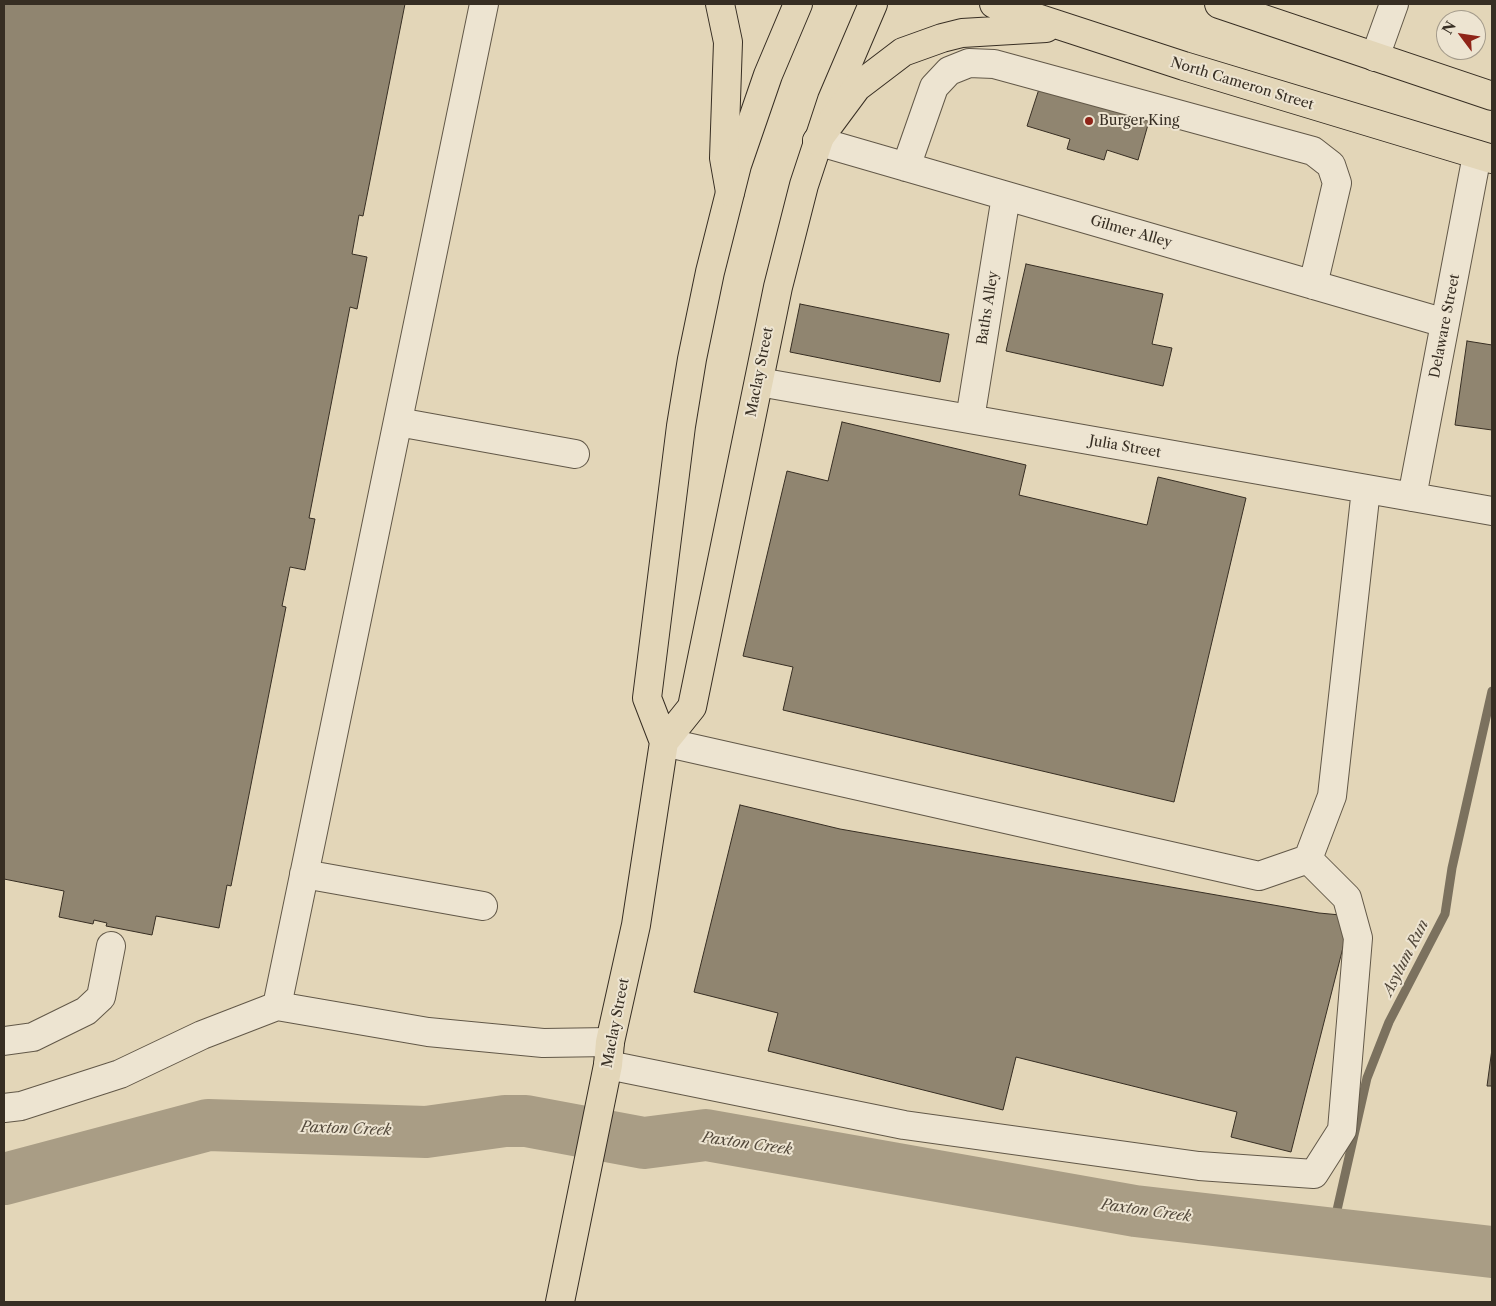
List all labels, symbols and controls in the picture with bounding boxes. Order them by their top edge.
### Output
north arrow [1436,10,1486,60]
text: N [1438,18,1460,38]
street label: North Cameron Street [1168,54,1316,114]
place label: Burger King [1099,113,1179,129]
marker: Burger King [1083,115,1095,127]
street label: Gilmer Alley [1088,212,1174,252]
street label: Baths Alley [974,270,1002,346]
street label: Delaware Street [1427,272,1463,380]
street label: Maclay Street [743,326,777,418]
street label: Julia Street [1088,432,1162,462]
water label: Asylum Run [1379,917,1433,999]
street label: Maclay Street [599,977,633,1069]
water label: Paxton Creek [300,1118,392,1140]
water label: Paxton Creek [701,1129,793,1159]
water label: Paxton Creek [1100,1196,1192,1226]

